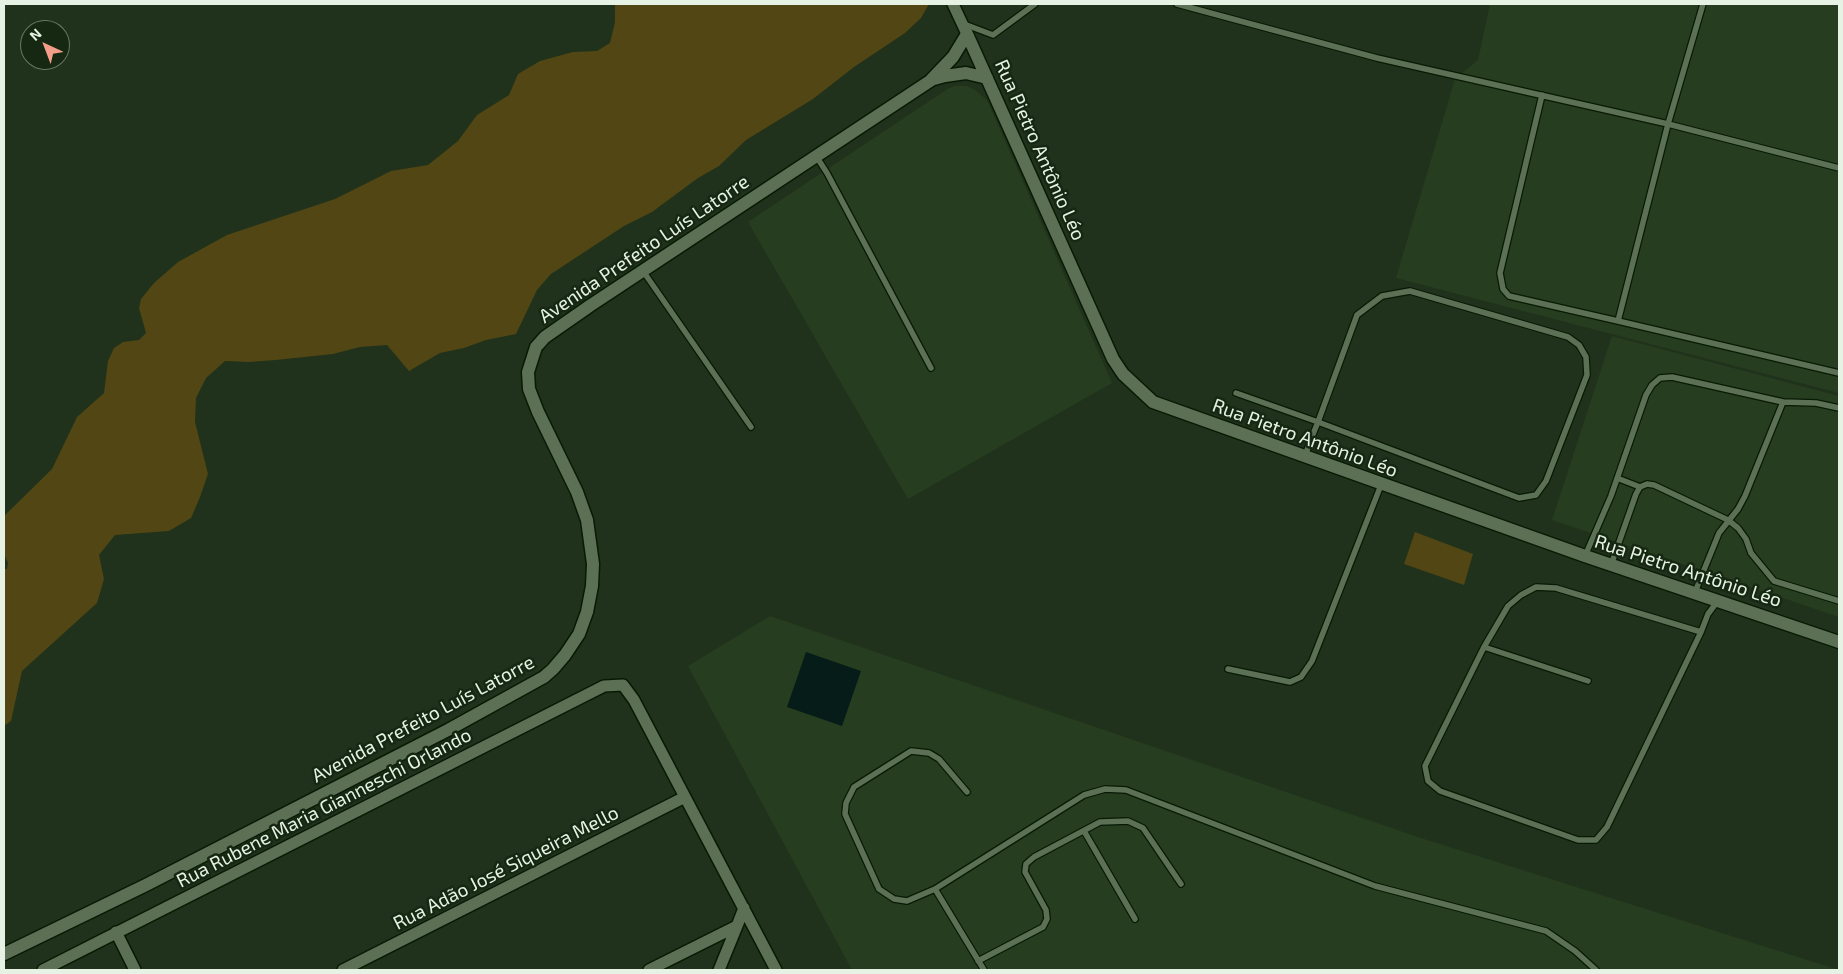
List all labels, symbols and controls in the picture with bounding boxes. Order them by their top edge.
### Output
north arrow [20,20,70,70]
text: N [26,25,45,44]
street label: Rua Pietro Antônio Léo [990,56,1090,244]
street label: Avenida Prefeito Luís Latorre [535,170,753,328]
street label: Rua Pietro Antônio Léo [1209,394,1401,482]
street label: Rua Pietro Antônio Léo [1592,530,1784,612]
street label: Avenida Prefeito Luís Latorre [308,651,538,787]
street label: Rua Rubene Maria Gianneschi Orlando [173,723,475,893]
street label: Rua Adão José Siqueira Mello [389,801,623,935]

